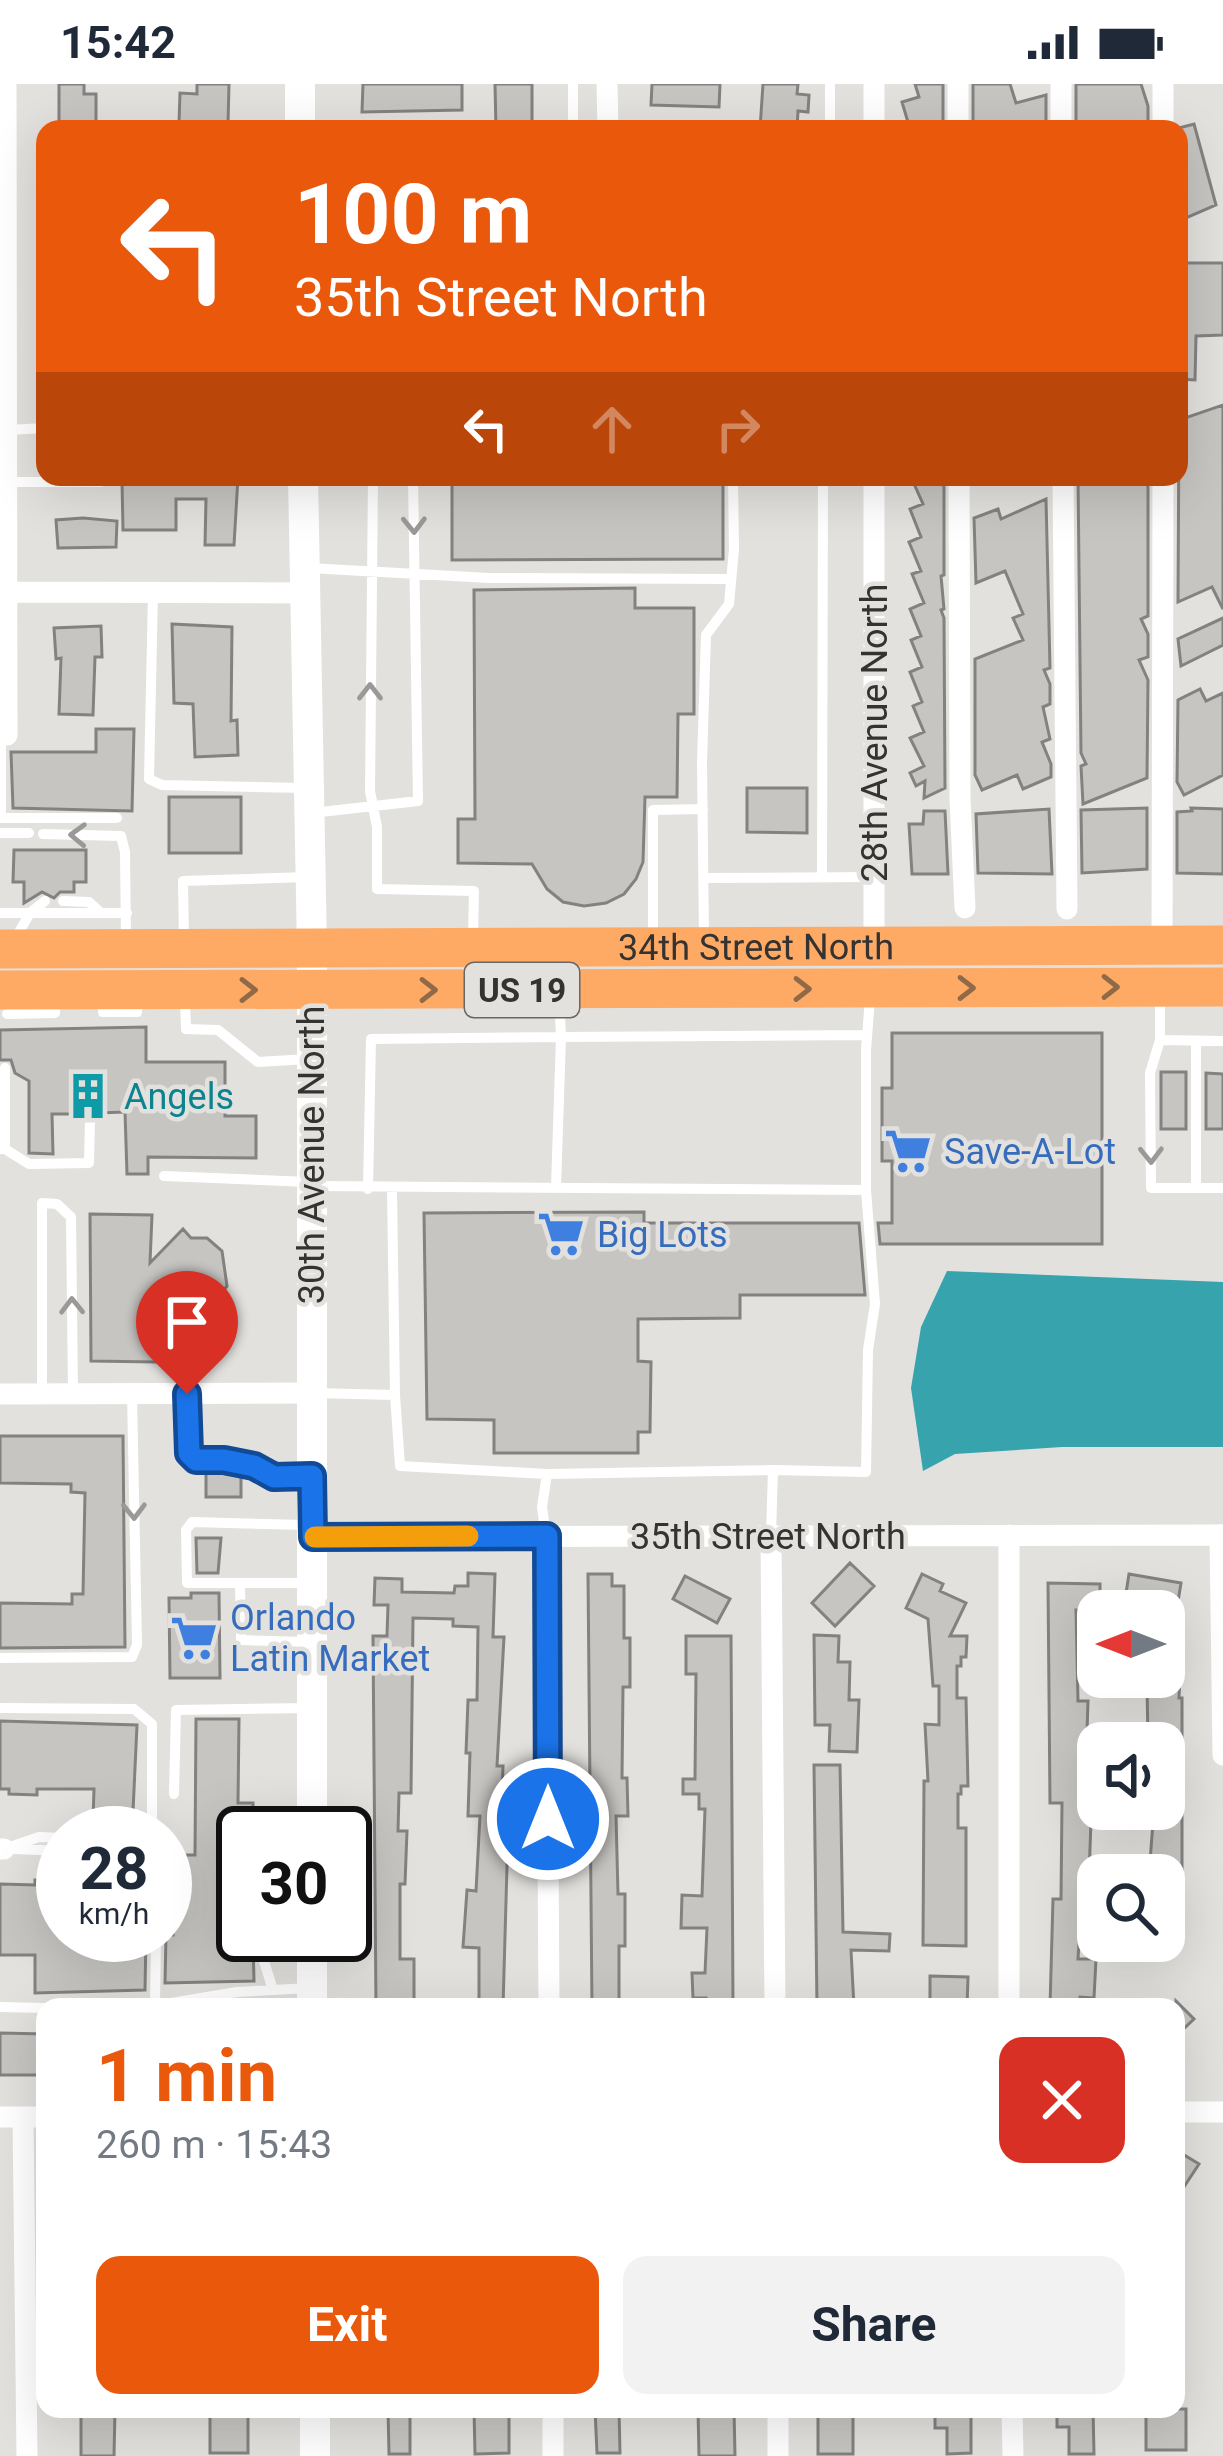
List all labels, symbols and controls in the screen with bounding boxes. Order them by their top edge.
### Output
text: 15:42 [60,16,176,69]
text: 100 m [294,165,532,264]
icon: left [96,168,252,324]
text: 35th Street North [294,266,708,329]
icon: left [453,396,519,462]
icon: ahead [579,396,645,462]
icon: right [705,396,771,462]
one-way arrow [400,516,426,535]
street label: 28th Avenue North [854,584,896,882]
one-way arrow [357,682,383,701]
one-way arrow [68,822,87,848]
street label: 34th Street North [618,926,894,969]
road number: US 19 [465,963,579,1017]
one-way arrow [958,975,976,1001]
one-way arrow [1101,975,1120,1001]
one-way arrow [794,976,812,1002]
one-way arrow [240,977,258,1003]
one-way arrow [420,977,438,1003]
street label: 30th Avenue North [291,1006,333,1304]
building icon: Angels [63,1071,113,1121]
place label: Angels [124,1076,234,1118]
supermarket icon: Save-A-Lot [883,1126,933,1176]
place label: Save-A-Lot [944,1131,1116,1173]
one-way arrow [1138,1147,1164,1165]
supermarket icon: Big Lots [536,1209,586,1259]
place label: Big Lots [597,1214,728,1256]
pin [136,1271,238,1394]
icon: arrive [154,1289,220,1355]
one-way arrow [59,1296,85,1314]
one-way arrow [121,1502,147,1521]
street label: 35th Street North [630,1516,906,1558]
north arrow [1077,1590,1185,1698]
map controls [1077,1590,1185,1962]
place label: Orlando Latin Market [230,1597,430,1680]
supermarket icon: Orlando Latin Market [169,1613,219,1663]
button: sound [1077,1722,1185,1830]
position arrow [485,1756,611,1882]
speed limit sign: 30 [216,1806,372,1962]
text: 28 [80,1833,148,1904]
button: search [1077,1854,1185,1962]
text: km/h [79,1896,149,1931]
text: 1 min [96,2034,277,2119]
button: close [999,2037,1125,2163]
text: 260 m · 15:43 [96,2122,332,2168]
button: Exit [96,2256,599,2394]
button: Share [623,2256,1125,2394]

